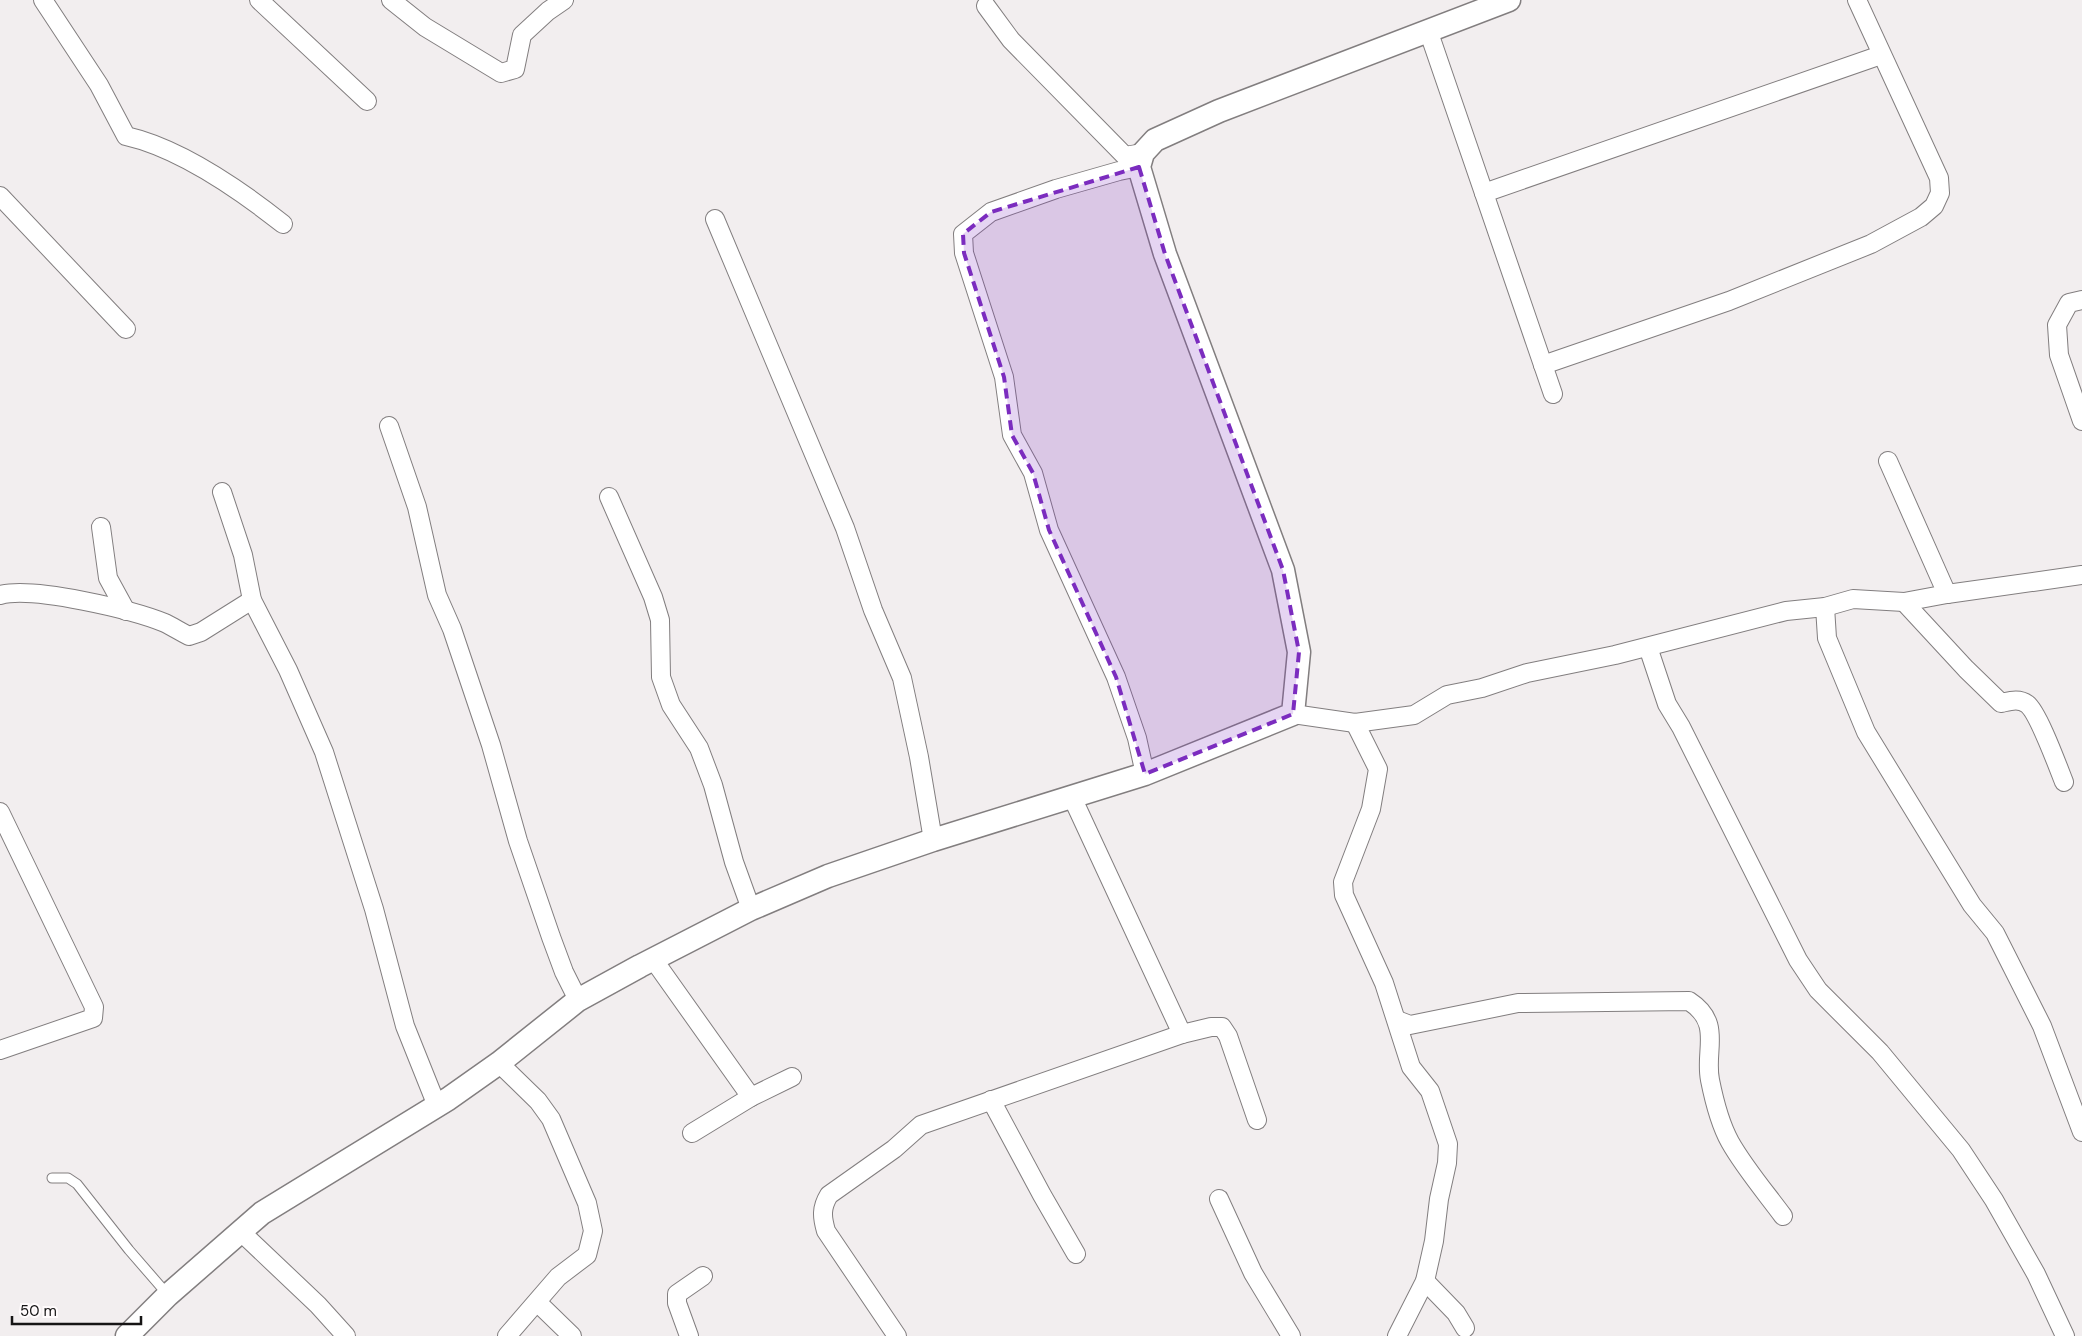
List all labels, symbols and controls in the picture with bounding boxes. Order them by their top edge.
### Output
scale bar [12,1294,141,1326]
text: 50 m [20,1301,57,1321]

